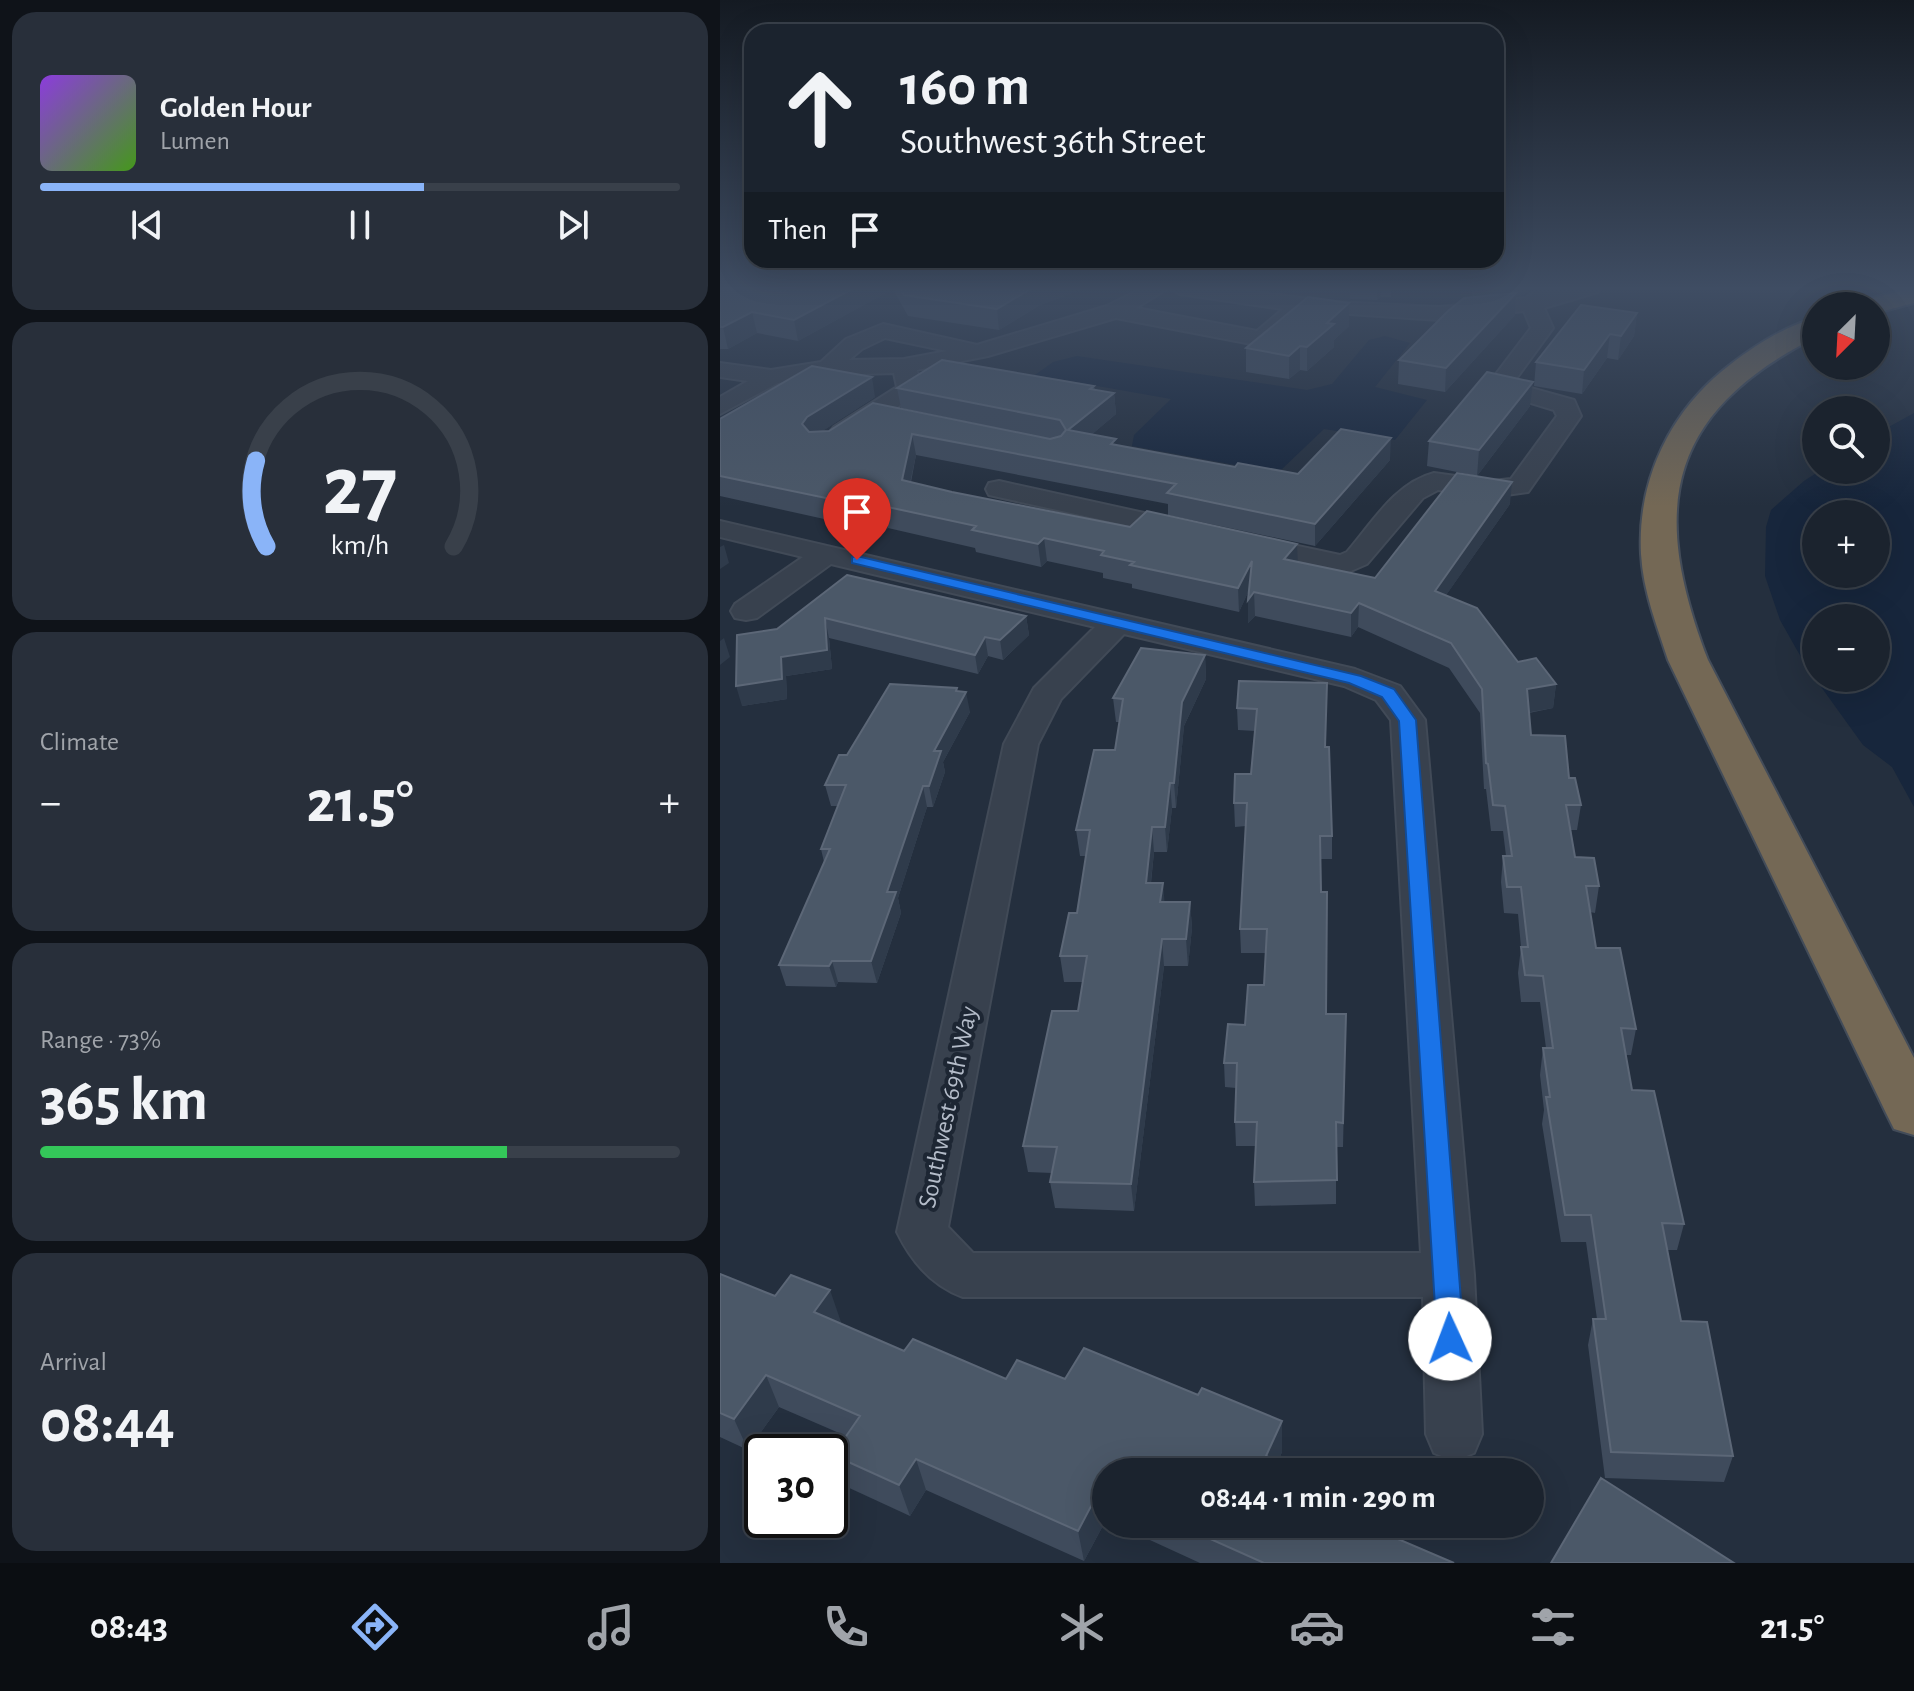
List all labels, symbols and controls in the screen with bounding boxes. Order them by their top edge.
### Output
icon: ahead [768,56,872,160]
text: 160 m [900,59,1030,115]
text: Golden Hour [160,93,312,123]
text: Southwest 36th Street [900,124,1206,160]
text: Lumen [160,128,230,154]
icon: previous [125,203,169,247]
icon: pause [338,203,382,247]
icon: next [551,203,595,247]
icon: arrive [843,208,887,252]
text: Then [768,215,827,245]
north arrow [1802,292,1890,380]
map controls [1802,292,1890,692]
button: search [1802,396,1890,484]
text: 27 [322,446,398,530]
pin [823,478,891,560]
icon: arrive [835,490,879,534]
button: + [1802,500,1890,588]
text: km/h [331,531,389,560]
button: − [1802,604,1890,692]
text: Climate [40,729,119,755]
text: 21.5° [306,773,414,833]
text: − [40,781,61,825]
text: + [659,781,680,825]
street label: Southwest 69th Way [914,1004,982,1210]
text: Range · 73% [40,1027,161,1053]
text: 365 km [40,1071,208,1131]
position arrow [1408,1297,1492,1381]
text: Arrival [40,1349,107,1375]
text: 08:44 [40,1393,175,1453]
speed limit sign: 30 [744,1434,848,1538]
text: 08:44 · 1 min · 290 m [1200,1483,1436,1513]
icon: directions [347,1599,403,1655]
icon: music [583,1599,639,1655]
icon: phone [818,1599,874,1655]
icon: climate [1054,1599,1110,1655]
icon: car [1289,1599,1345,1655]
icon: filters [1525,1599,1581,1655]
text: 08:43 [90,1609,168,1645]
text: 21.5° [1760,1609,1824,1645]

